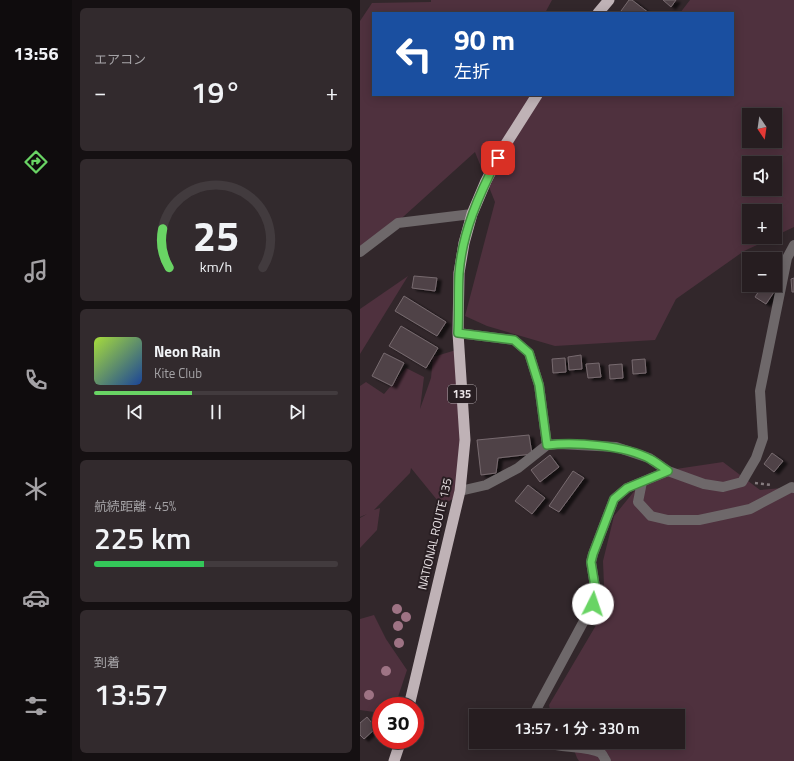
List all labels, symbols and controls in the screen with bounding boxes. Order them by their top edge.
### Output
text: 90 m [454,18,515,61]
icon: left [388,28,440,80]
text: 13:56 [14,40,58,67]
text: エアコン [94,49,146,69]
text: 左折 [454,58,490,85]
text: 19° [191,69,241,115]
text: − [94,75,106,109]
text: + [326,75,338,109]
north arrow [742,108,782,148]
map controls [742,108,782,292]
pin [481,141,515,175]
icon: arrive [487,147,509,169]
icon: directions [22,148,50,176]
button: sound [742,156,782,196]
text: 25 [193,204,239,267]
button: + [742,204,782,244]
button: − [742,252,782,292]
text: km/h [200,255,232,277]
icon: music [22,257,50,285]
text: Neon Rain [154,340,221,363]
text: Kite Club [154,363,202,383]
icon: phone [22,366,50,394]
road number: 135 [448,385,476,403]
icon: previous [124,401,146,423]
icon: pause [205,401,227,423]
icon: next [286,401,308,423]
icon: climate [22,475,50,503]
street label: NATIONAL ROUTE 135 [412,476,457,592]
text: 航続距離 · 45% [94,496,176,516]
text: 225 km [94,515,191,561]
position arrow [572,583,614,625]
icon: car [22,584,50,612]
text: 到着 [94,652,120,672]
text: 13:57 [94,671,168,717]
icon: filters [22,692,50,720]
speed limit sign: 30 [372,697,424,749]
text: 13:57 · 1 分 · 330 m [514,717,640,740]

